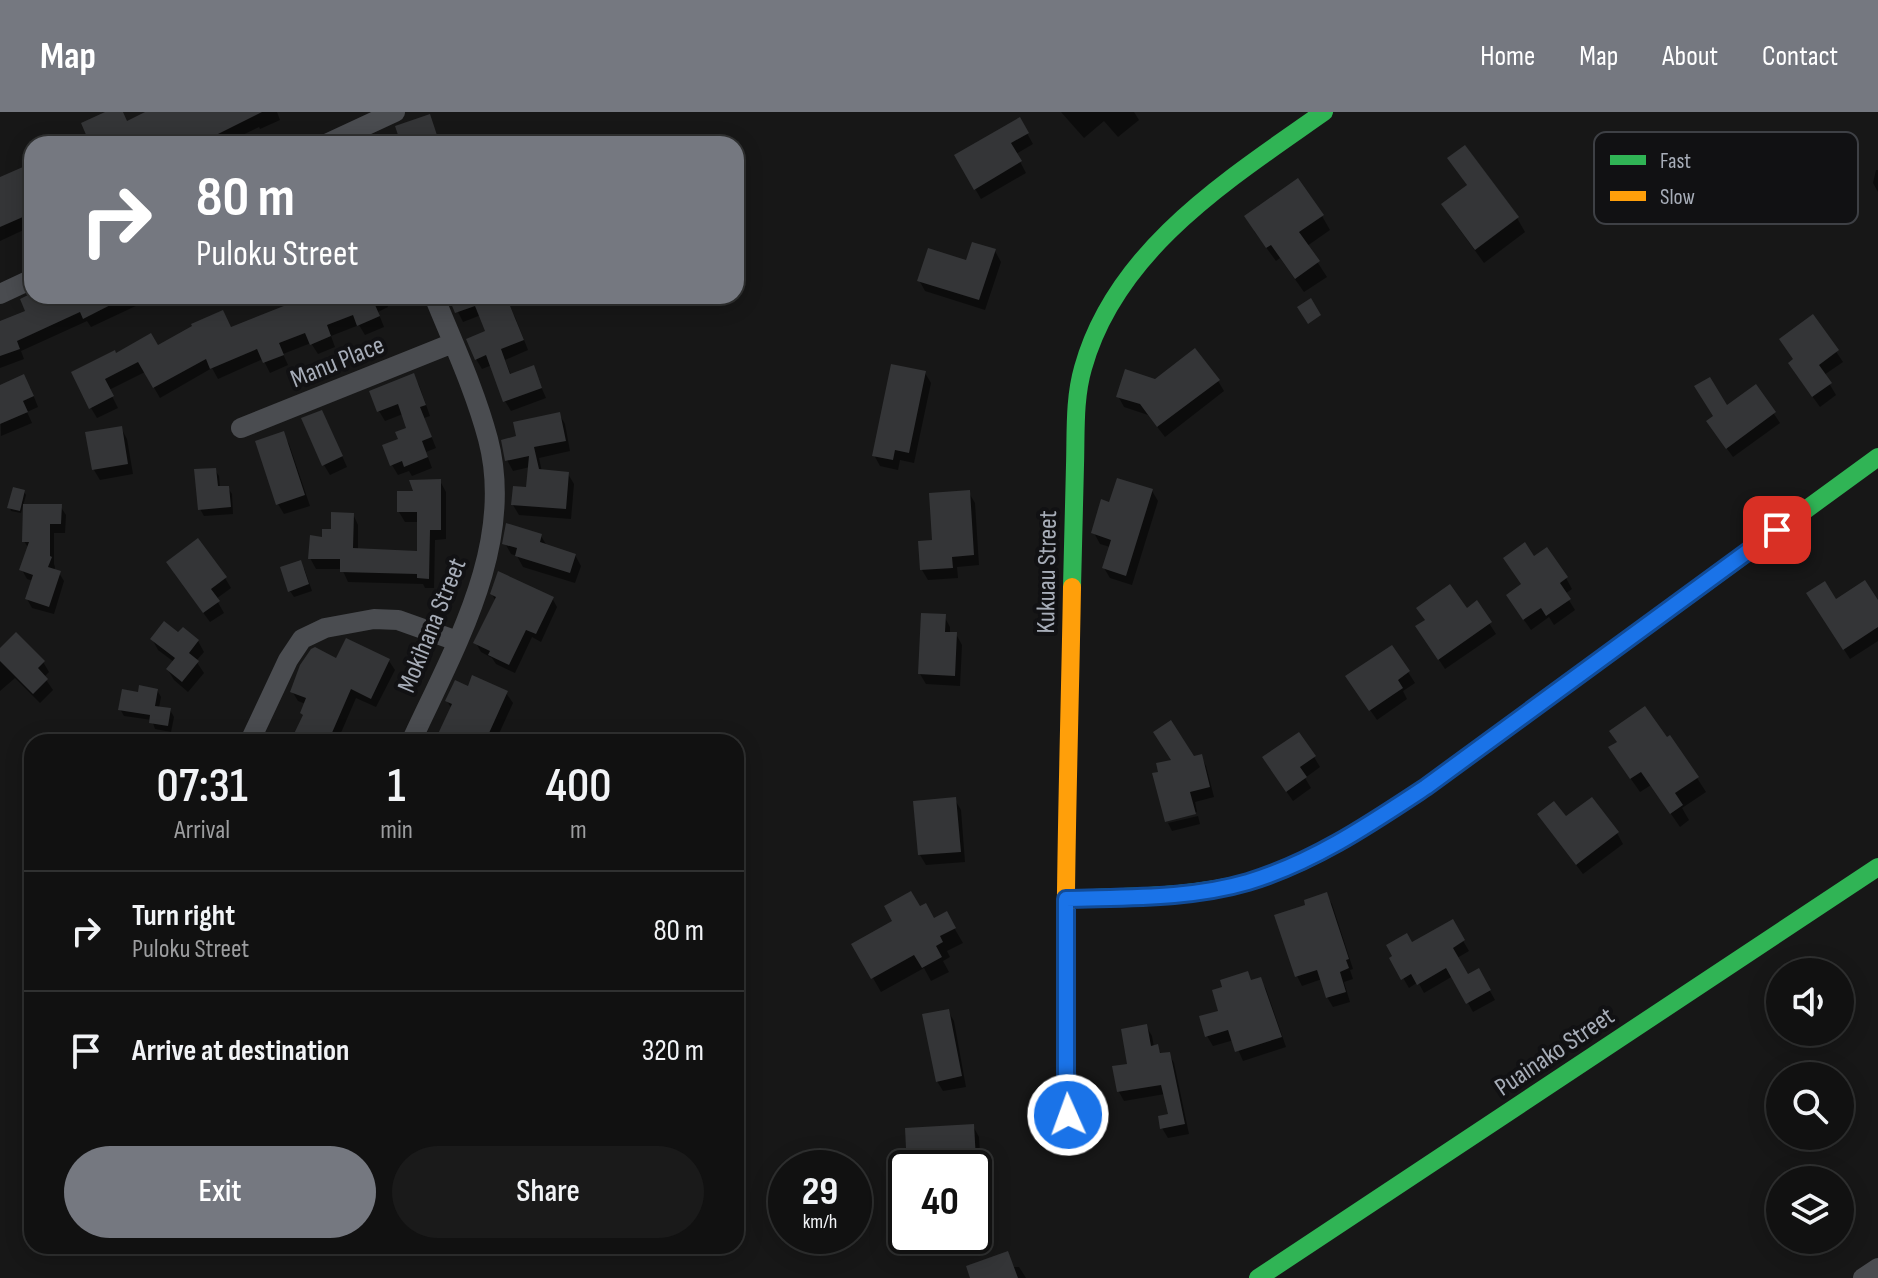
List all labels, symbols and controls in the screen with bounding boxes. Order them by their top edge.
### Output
text: Map [40,34,96,79]
text: Home [1480,40,1535,73]
text: Map [1579,40,1618,73]
text: About [1662,40,1718,73]
text: Contact [1762,40,1838,73]
legend [1594,132,1858,224]
text: Fast [1660,148,1691,175]
text: 80 m [196,165,295,232]
icon: right [64,168,168,272]
text: Slow [1660,184,1695,211]
text: Puloku Street [196,233,358,276]
street label: Manu Place [286,330,389,395]
pin [1743,496,1811,564]
icon: arrive [1755,508,1799,552]
street label: Kukuau Street [1031,510,1064,634]
street label: Mokihana Street [391,554,473,697]
text: 07:31 [157,758,248,815]
text: 1 [388,758,406,815]
text: 400 [546,758,611,815]
text: Arrival [174,815,230,846]
text: min [380,815,413,846]
text: m [570,815,587,846]
text: Turn right [132,898,235,934]
icon: right [64,909,108,953]
text: 80 m [653,913,704,949]
text: Puloku Street [132,934,249,965]
map controls [1766,958,1854,1254]
button: sound [1766,958,1854,1046]
street label: Puainako Street [1489,1001,1620,1103]
icon: arrive [64,1029,108,1073]
text: Arrive at destination [132,1033,349,1069]
text: 320 m [642,1033,704,1069]
button: search [1766,1062,1854,1150]
position arrow [1026,1073,1110,1157]
button: Exit [64,1146,376,1238]
button: Share [392,1146,704,1238]
speed limit sign: 40 [888,1150,992,1254]
button: layers [1766,1166,1854,1254]
text: 29 [802,1168,838,1216]
text: km/h [803,1210,837,1234]

